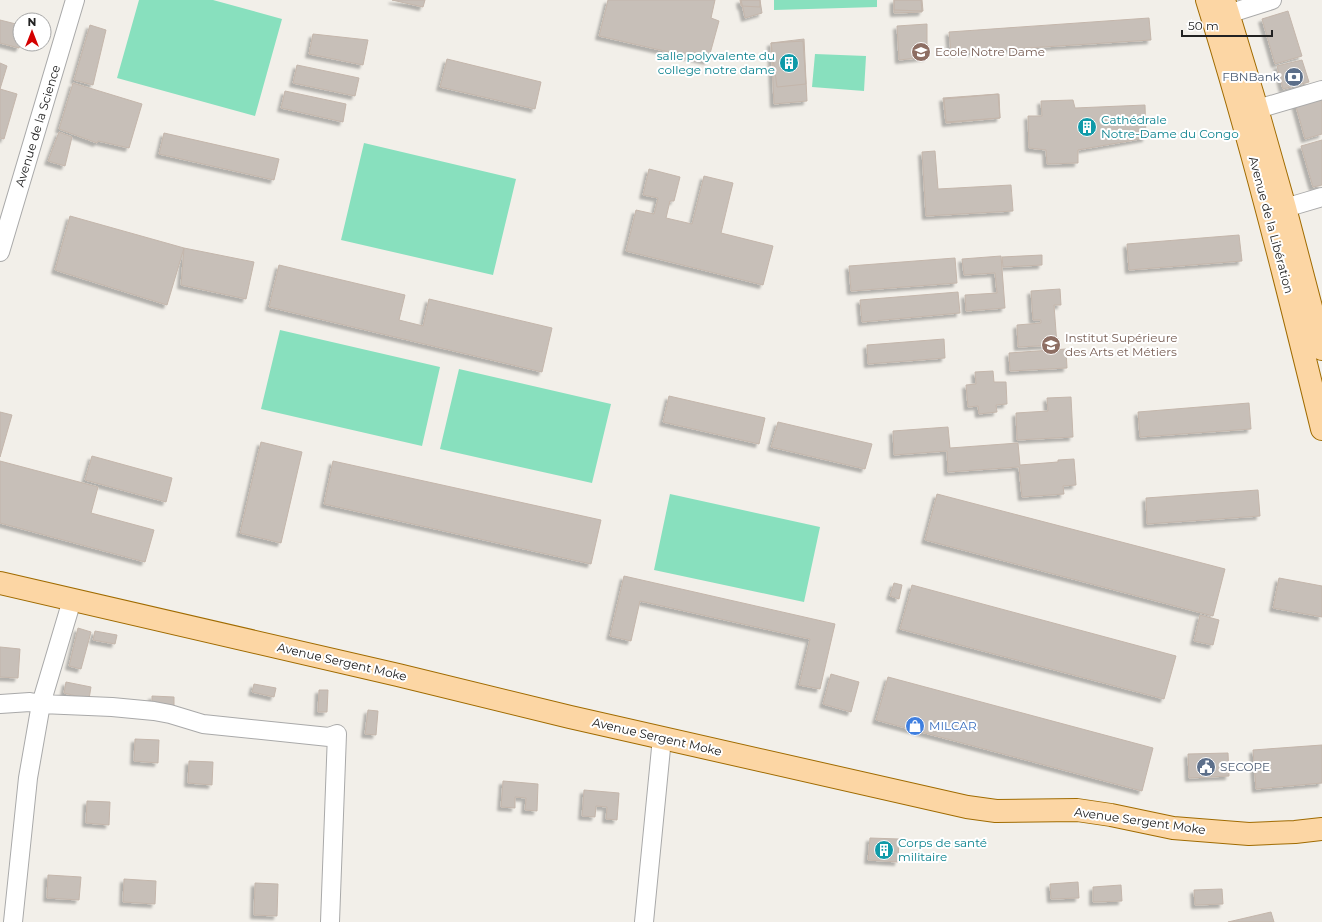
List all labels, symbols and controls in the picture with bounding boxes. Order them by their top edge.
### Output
north arrow [12,12,52,52]
scale bar [1182,12,1272,38]
text: N [28,15,36,29]
text: 50 m [1188,18,1219,33]
school or university icon: Ecole Notre Dame [910,41,932,63]
place label: Ecole Notre Dame [935,44,1045,59]
place label: salle polyvalente du college notre dame [657,48,775,77]
building icon: salle polyvalente du college notre dame [778,52,800,74]
street label: Avenue de la Science [12,63,63,189]
bank icon: FBNBank [1283,66,1305,88]
place label: FBNBank [1222,69,1281,84]
place label: Cathédrale Notre-Dame du Congo [1101,112,1239,141]
building icon: Cathédrale Notre-Dame du Congo [1076,116,1098,138]
street label: Avenue de la Libération [1246,155,1297,295]
place label: Institut Supérieure des Arts et Métiers [1065,330,1178,359]
school or university icon: Institut Supérieure des Arts et Métiers [1040,334,1062,356]
street label: Avenue Sergent Moke [276,639,408,684]
street label: Avenue Sergent Moke [591,714,723,759]
shop icon: MILCAR [904,715,926,737]
place label: MILCAR [929,718,977,733]
public building icon: SECOPE [1195,756,1217,778]
place label: SECOPE [1220,759,1270,774]
street label: Avenue Sergent Moke [1073,804,1207,837]
place label: Corps de santé militaire [898,835,987,864]
building icon: Corps de santé militaire [873,839,895,861]

